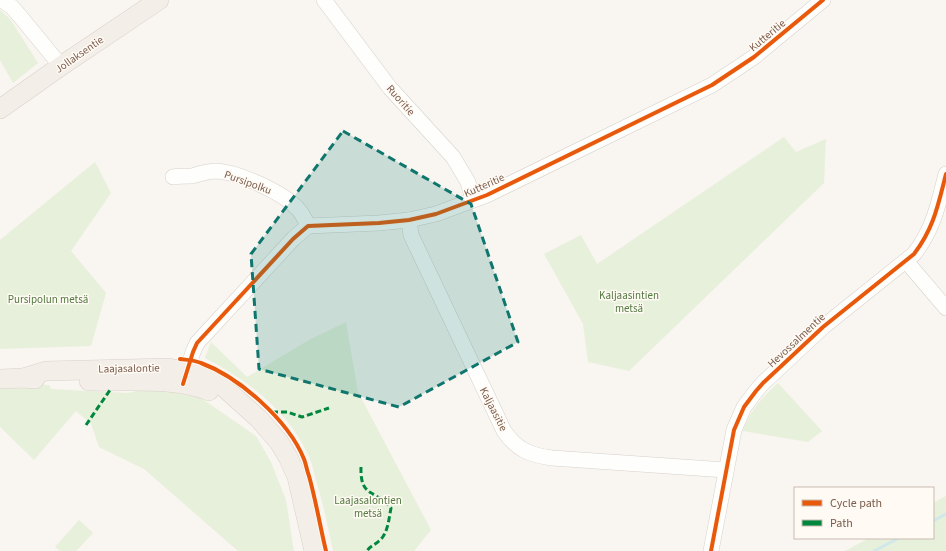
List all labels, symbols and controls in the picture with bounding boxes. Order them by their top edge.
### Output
street label: Kutteritie [746,15,789,55]
street label: Jollaksentie [52,32,107,77]
street label: Ruoritie [383,82,419,119]
street label: Pursipolku [222,167,274,198]
street label: Kutteritie [461,170,507,201]
park label: Kaljaasintien metsä [599,288,659,316]
park label: Pursipolun metsä [8,292,88,307]
street label: Hevossalmentie [764,309,829,371]
street label: Laajasalontie [98,360,160,377]
street label: Kaljaasitie [476,385,511,434]
legend [794,487,934,539]
park label: Laajasalontien metsä [334,493,402,521]
text: Cycle path [830,495,882,512]
text: Path [830,515,853,532]

